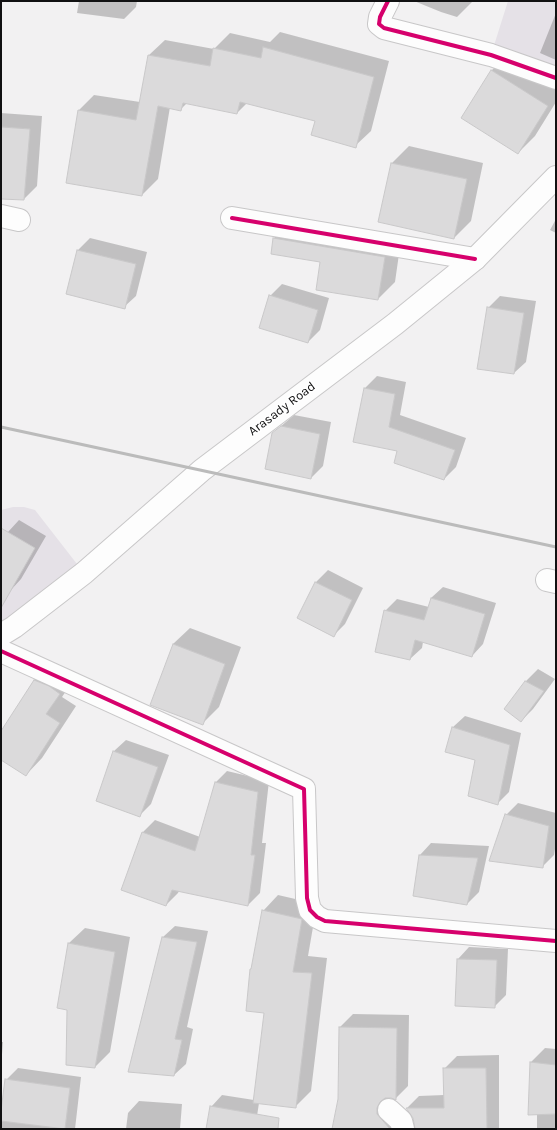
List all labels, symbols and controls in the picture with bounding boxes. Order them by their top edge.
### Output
street label: Arasady Road [245,379,319,439]

